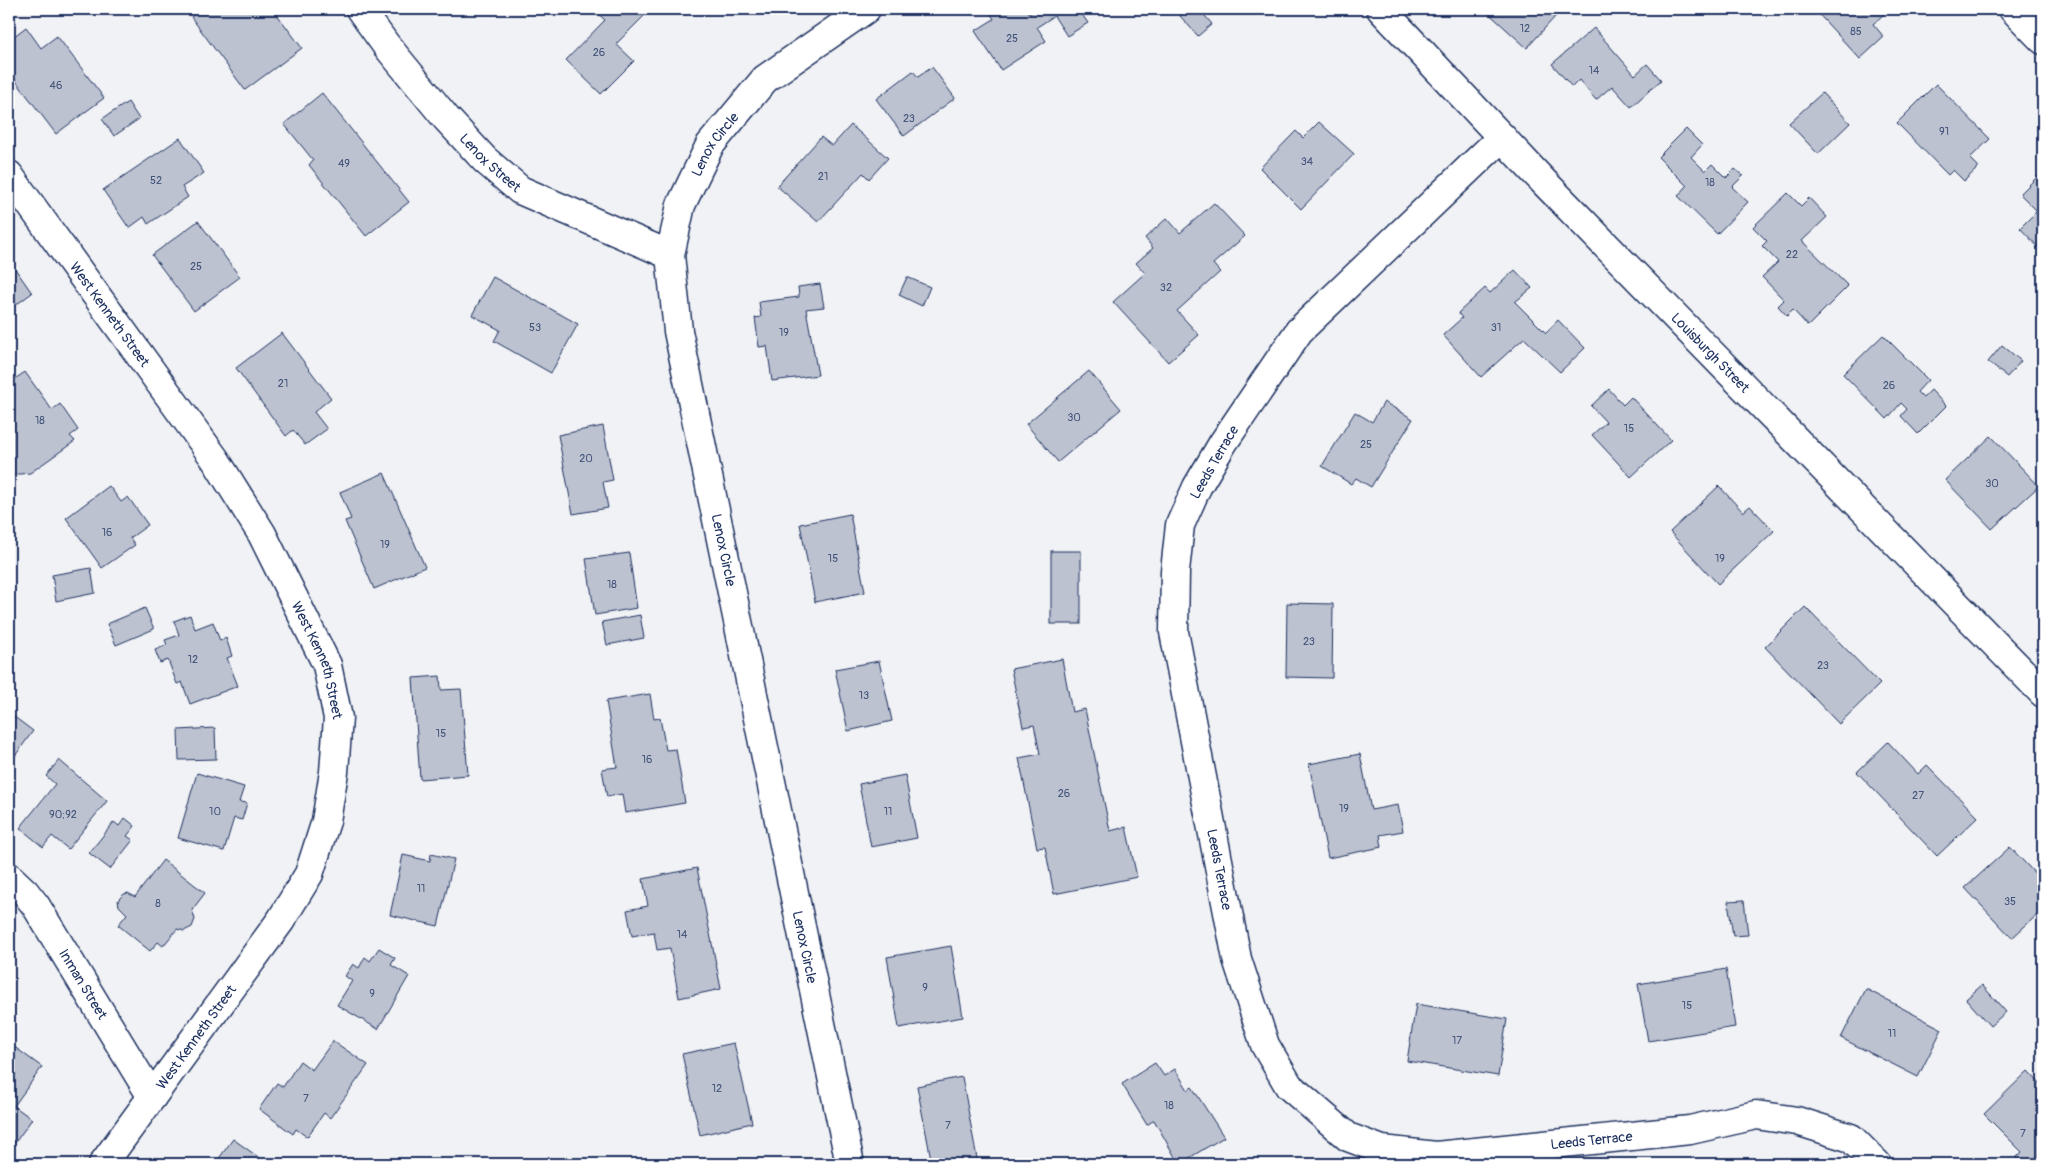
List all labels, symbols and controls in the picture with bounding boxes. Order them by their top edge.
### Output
house number: 12 [1520,22,1530,35]
house number: 85 [1850,25,1862,38]
house number: 25 [1006,32,1018,45]
house number: 26 [593,46,605,59]
house number: 14 [1589,64,1600,77]
house number: 46 [50,79,62,92]
street label: Lenox Circle [688,109,743,179]
house number: 23 [903,112,915,125]
house number: 91 [1939,125,1949,138]
street label: Lenox Street [456,130,525,196]
house number: 34 [1301,155,1314,168]
house number: 49 [338,157,350,170]
house number: 21 [818,170,828,183]
house number: 52 [150,174,162,187]
house number: 18 [1705,176,1715,189]
house number: 22 [1786,248,1798,261]
street label: West Kenneth Street [66,259,153,370]
house number: 25 [190,260,202,273]
house number: 32 [1160,281,1172,294]
street label: Louisburgh Street [1667,309,1753,397]
house number: 53 [529,321,541,334]
house number: 31 [1491,321,1501,334]
house number: 19 [779,326,789,339]
house number: 21 [278,377,288,390]
house number: 26 [1883,379,1895,392]
house number: 30 [1067,411,1081,424]
house number: 18 [35,414,45,427]
street label: Leeds Terrace [1187,422,1242,502]
house number: 15 [1624,422,1634,435]
house number: 25 [1360,438,1372,451]
house number: 20 [579,452,593,465]
house number: 30 [1985,477,1999,490]
street label: Lenox Circle [708,512,739,588]
house number: 16 [102,526,112,539]
house number: 19 [380,538,390,551]
house number: 15 [828,552,838,565]
house number: 19 [1715,552,1725,565]
house number: 18 [607,578,617,591]
street label: West Kenneth Street [288,599,346,721]
house number: 23 [1303,635,1315,648]
house number: 12 [188,653,198,666]
house number: 23 [1817,659,1829,672]
house number: 13 [859,689,869,702]
house number: 15 [436,727,446,740]
house number: 16 [642,753,652,766]
house number: 26 [1058,787,1070,800]
house number: 27 [1912,789,1924,802]
house number: 19 [1339,802,1349,815]
house number: 10 [209,805,221,818]
house number: 11 [884,805,892,818]
house number: 90;92 [49,808,77,821]
street label: Leeds Terrace [1203,828,1235,912]
house number: 11 [417,882,425,895]
house number: 35 [2004,895,2016,908]
house number: 8 [155,897,161,910]
street label: Lenox Circle [789,909,820,985]
house number: 14 [677,928,688,941]
street label: Inman Street [55,946,111,1023]
house number: 9 [922,981,928,994]
street label: West Kenneth Street [153,982,240,1093]
house number: 9 [369,987,375,1000]
house number: 15 [1682,999,1692,1012]
house number: 11 [1888,1027,1896,1040]
house number: 17 [1452,1034,1462,1047]
house number: 12 [712,1082,722,1095]
house number: 7 [303,1092,309,1105]
house number: 18 [1164,1099,1174,1112]
house number: 7 [945,1119,951,1132]
house number: 7 [2020,1127,2026,1140]
street label: Leeds Terrace [1550,1128,1633,1153]

